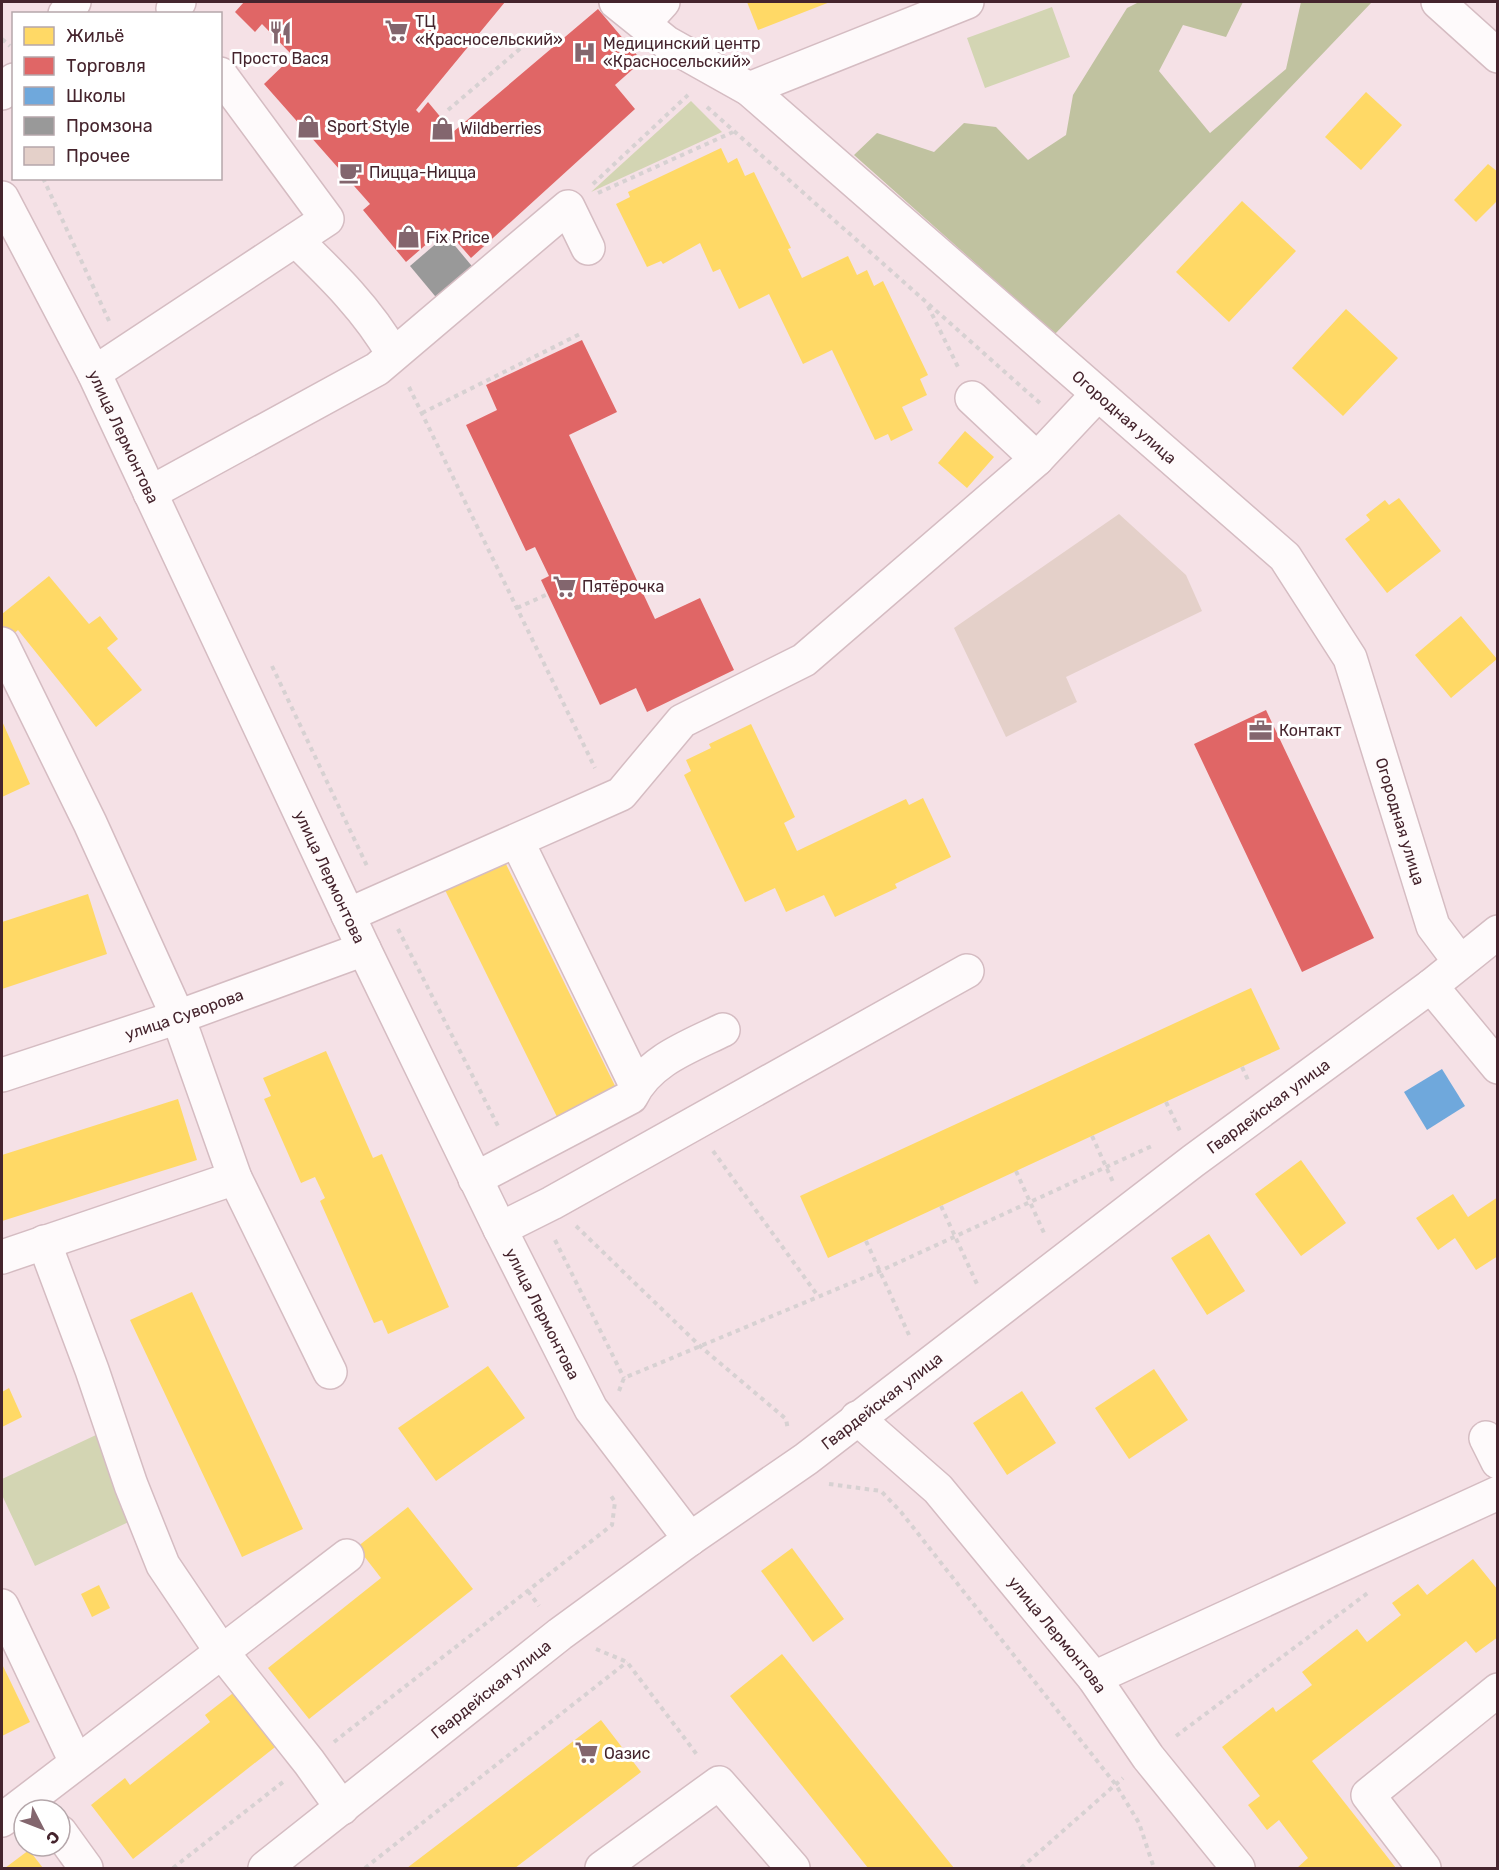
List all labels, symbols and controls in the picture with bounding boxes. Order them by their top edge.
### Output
legend [12,12,222,180]
place label: ТЦ «Красносельский» [415,12,563,49]
supermarket icon: ТЦ «Красносельский» [384,17,410,43]
restaurant icon: Просто Вася [267,20,293,46]
text: Жильё [66,25,124,47]
place label: Медицинский центр «Красносельский» [603,34,761,71]
hospital icon: Медицинский центр «Красносельский» [572,39,598,65]
place label: Просто Вася [231,49,329,68]
text: Торговля [66,55,146,77]
text: Школы [66,85,126,107]
shop icon: Sport Style [296,113,322,139]
text: Промзона [66,115,153,137]
shop icon: Wildberries [429,115,455,141]
place label: Sport Style [327,117,410,136]
place label: Wildberries [460,119,542,138]
text: Прочее [66,145,130,167]
cafe icon: Пицца-Ницца [338,159,364,185]
place label: Пицца-Ницца [369,163,476,182]
shop icon: Fix Price [395,224,421,250]
place label: Fix Price [426,228,490,247]
street label: улица Лермонтова [84,367,163,506]
street label: Огородная улица [1068,367,1180,468]
supermarket icon: Пятёрочка [551,573,577,599]
place label: Пятёрочка [582,577,664,596]
office icon: Контакт [1248,717,1274,743]
place label: Контакт [1279,721,1342,740]
street label: Огородная улица [1371,755,1429,887]
street label: улица Лермонтова [290,807,369,947]
street label: улица Суворова [123,985,246,1044]
street label: Гвардейская улица [1203,1055,1333,1158]
street label: улица Лермонтова [501,1245,584,1383]
street label: Гвардейская улица [818,1349,946,1454]
street label: улица Лермонтова [1004,1573,1110,1697]
street label: Гвардейская улица [427,1636,555,1743]
supermarket icon: Оазис [573,1740,599,1766]
place label: Оазис [604,1744,651,1763]
north arrow [12,1798,72,1858]
text: С [42,1827,64,1848]

